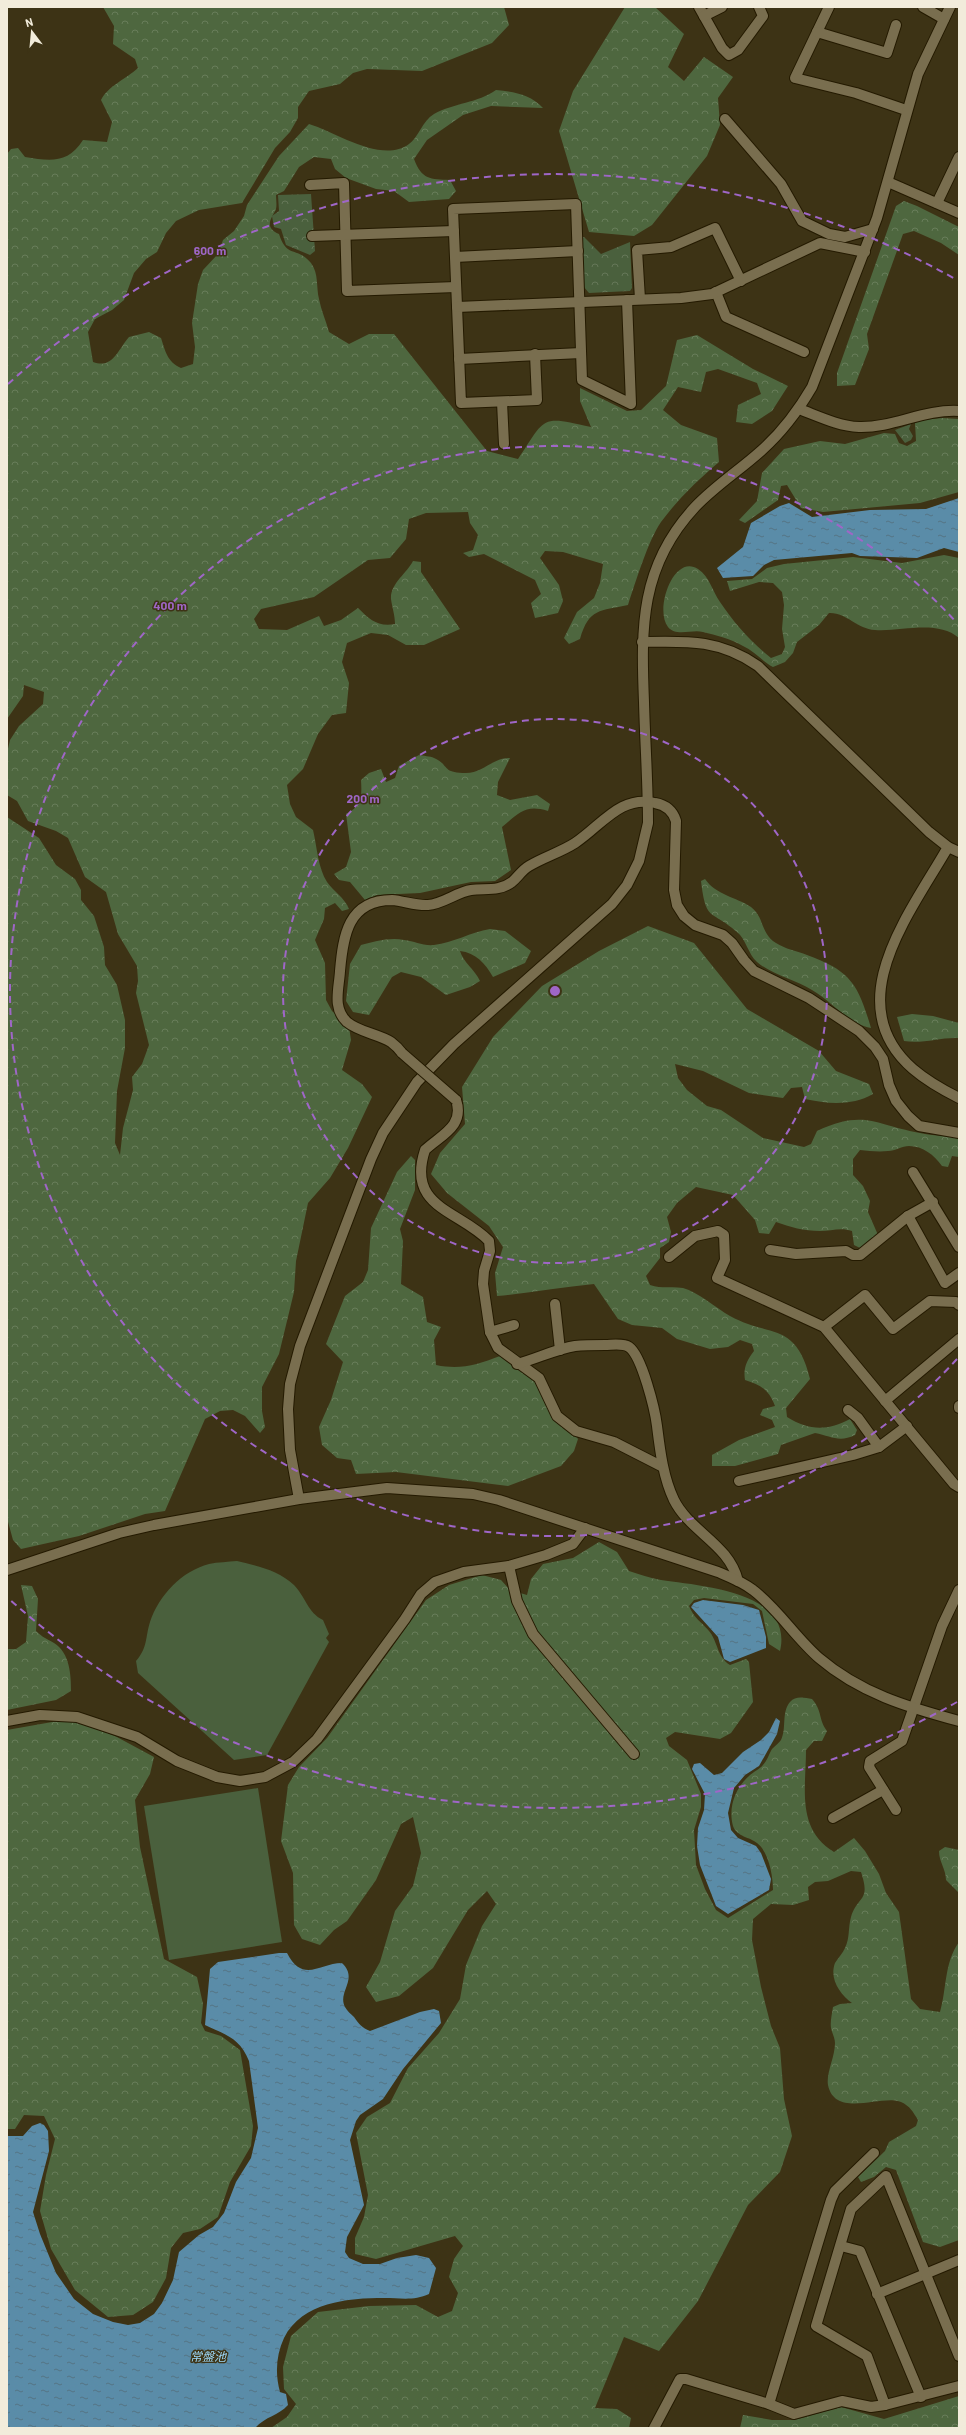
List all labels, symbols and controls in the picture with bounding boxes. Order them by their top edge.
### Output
north arrow [12,12,52,52]
text: N [24,15,34,29]
text: 600 m [194,243,226,257]
text: 400 m [153,598,187,612]
text: 200 m [347,791,379,805]
centre of rings [548,984,562,998]
water label: 常盤池 [190,2349,227,2363]

